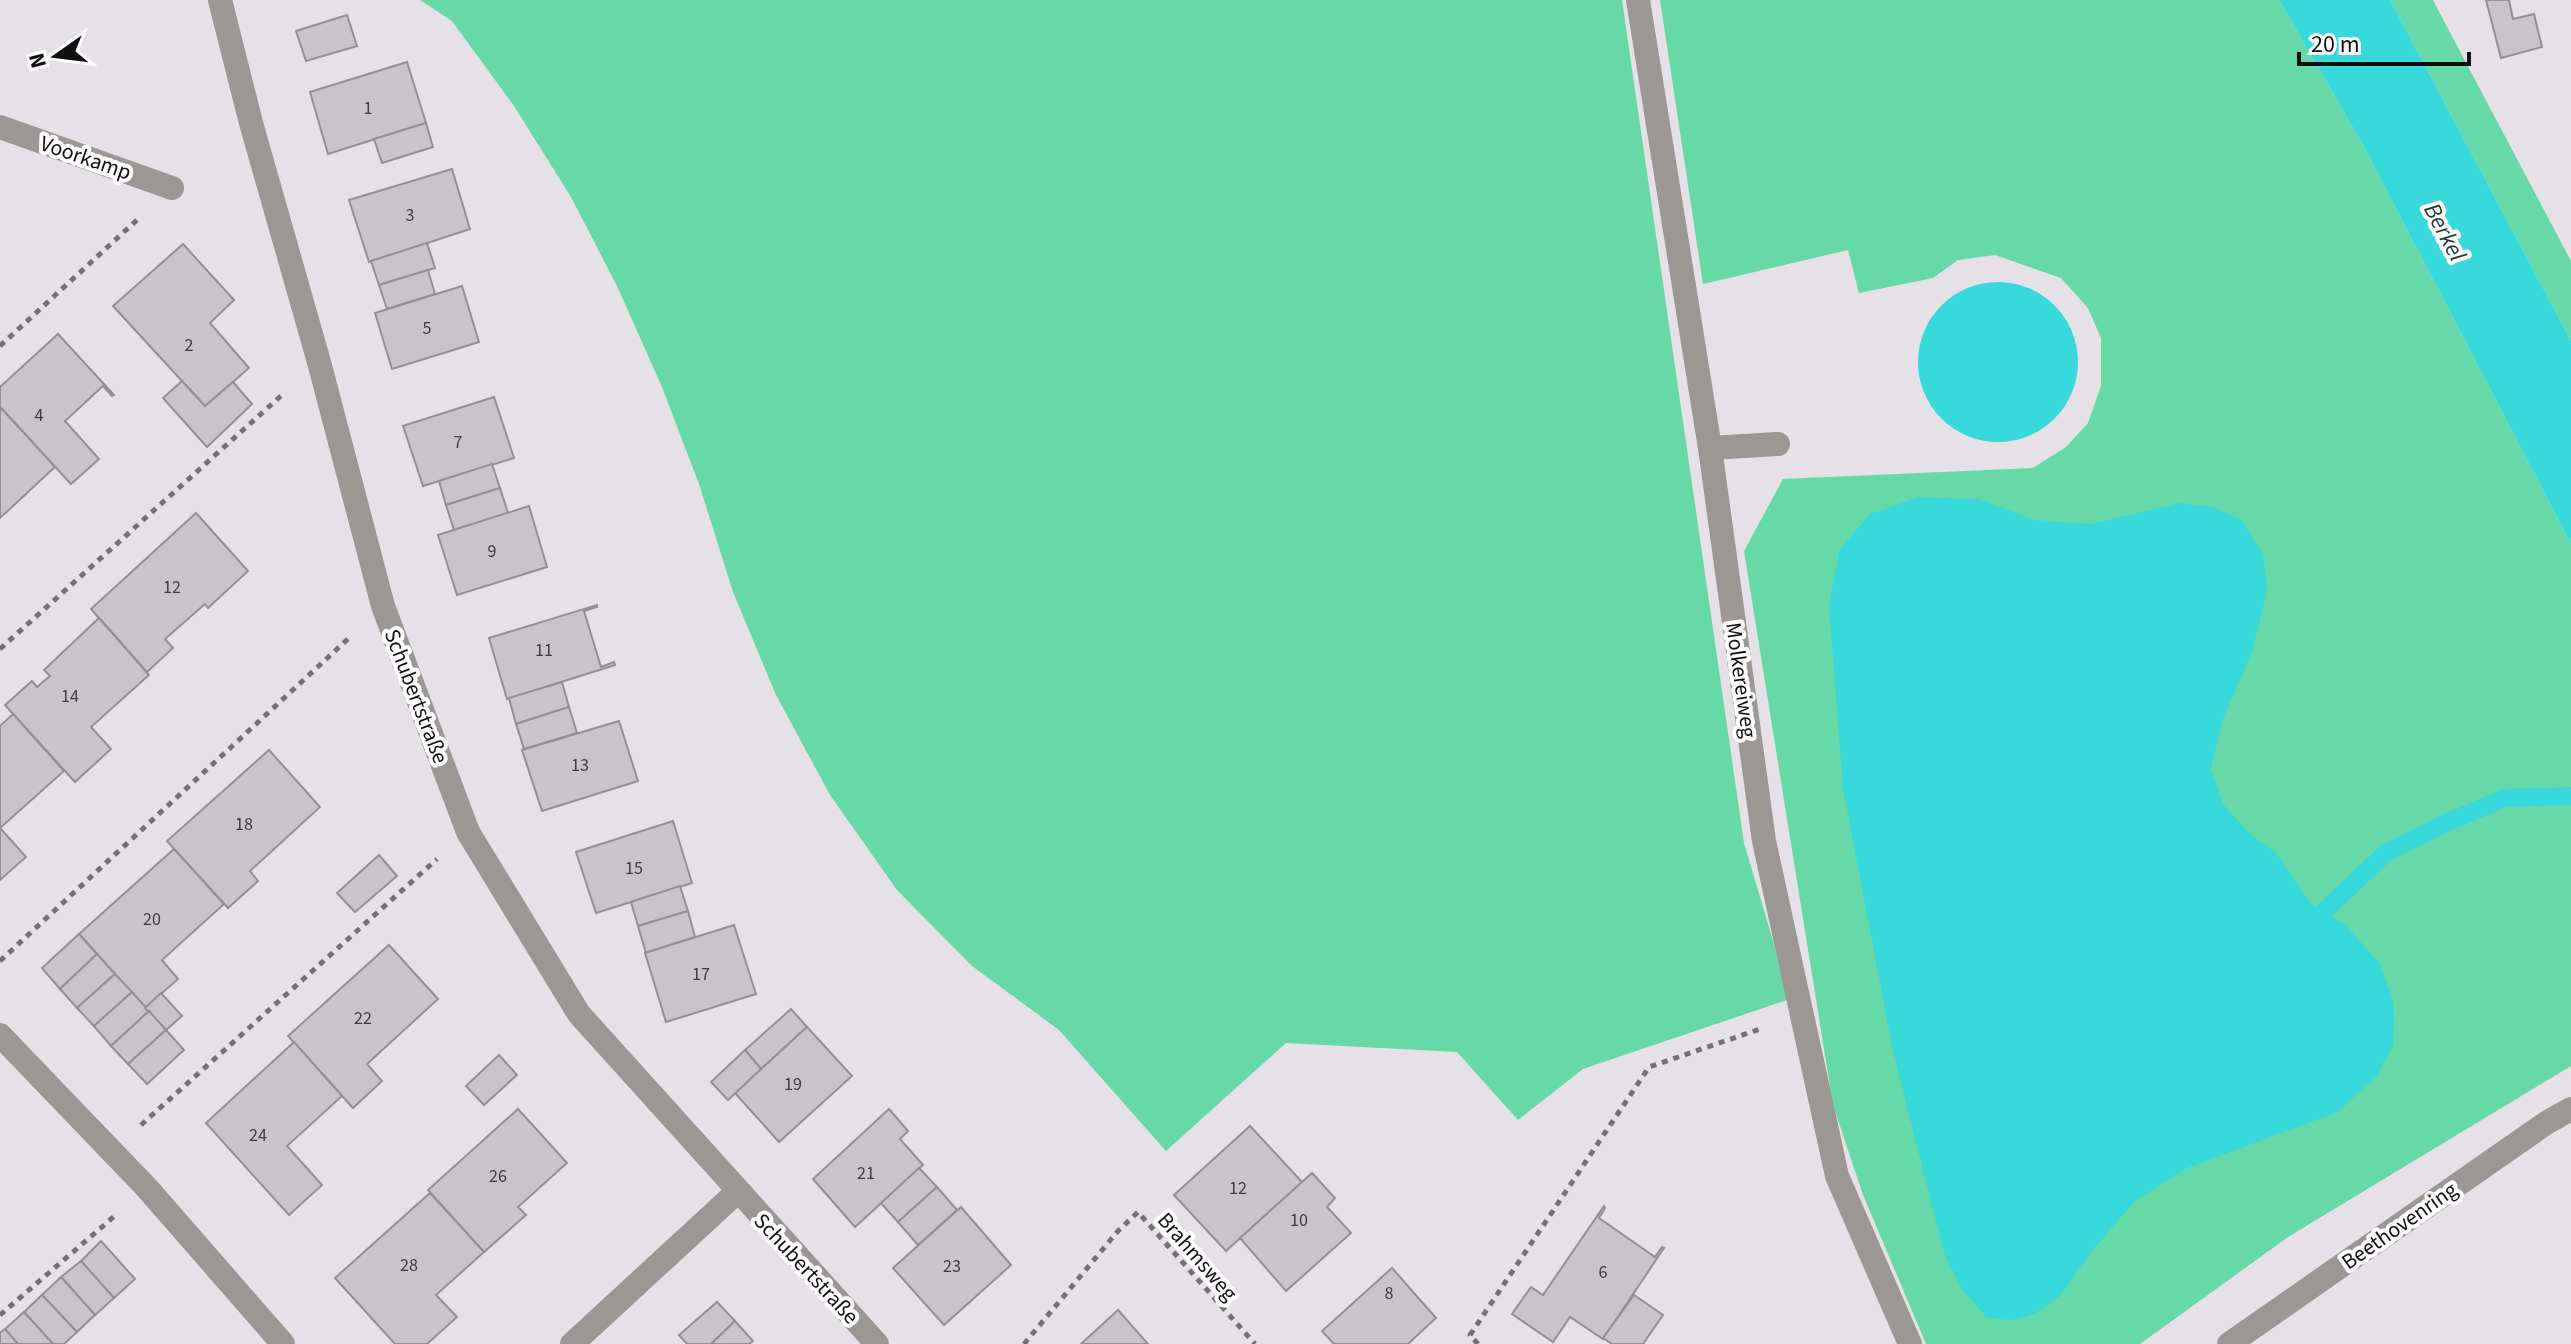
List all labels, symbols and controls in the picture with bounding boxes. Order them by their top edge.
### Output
north arrow [16,16,96,96]
scale bar [2299,16,2469,66]
text: 20 m [2311,27,2360,62]
text: N [20,50,55,72]
house number: 1 [364,96,372,121]
street label: Voorkamp [36,127,136,188]
water label: Berkel [2415,197,2475,268]
house number: 3 [406,203,415,228]
house number: 5 [423,316,432,341]
house number: 2 [185,333,194,358]
house number: 4 [35,403,44,428]
house number: 7 [454,430,463,455]
house number: 9 [488,539,497,564]
house number: 12 [163,575,181,600]
street label: Molkereiweg [1717,620,1765,740]
street label: Schubertstraße [376,625,456,768]
house number: 11 [535,638,553,663]
house number: 14 [61,684,79,709]
house number: 13 [571,753,589,778]
house number: 18 [235,812,253,837]
house number: 15 [625,856,643,881]
house number: 20 [143,907,161,932]
house number: 17 [692,962,710,987]
house number: 22 [354,1006,372,1031]
house number: 19 [784,1072,802,1097]
house number: 24 [249,1123,267,1148]
house number: 21 [857,1161,875,1186]
house number: 26 [489,1164,507,1189]
street label: Beethovenring [2335,1174,2464,1278]
house number: 12 [1229,1176,1247,1201]
street label: Brahmsweg [1150,1205,1245,1308]
street label: Schubertstraße [746,1206,866,1331]
house number: 10 [1290,1208,1308,1233]
house number: 28 [400,1253,418,1278]
house number: 23 [943,1254,961,1279]
house number: 6 [1599,1260,1608,1285]
house number: 8 [1385,1281,1394,1306]

